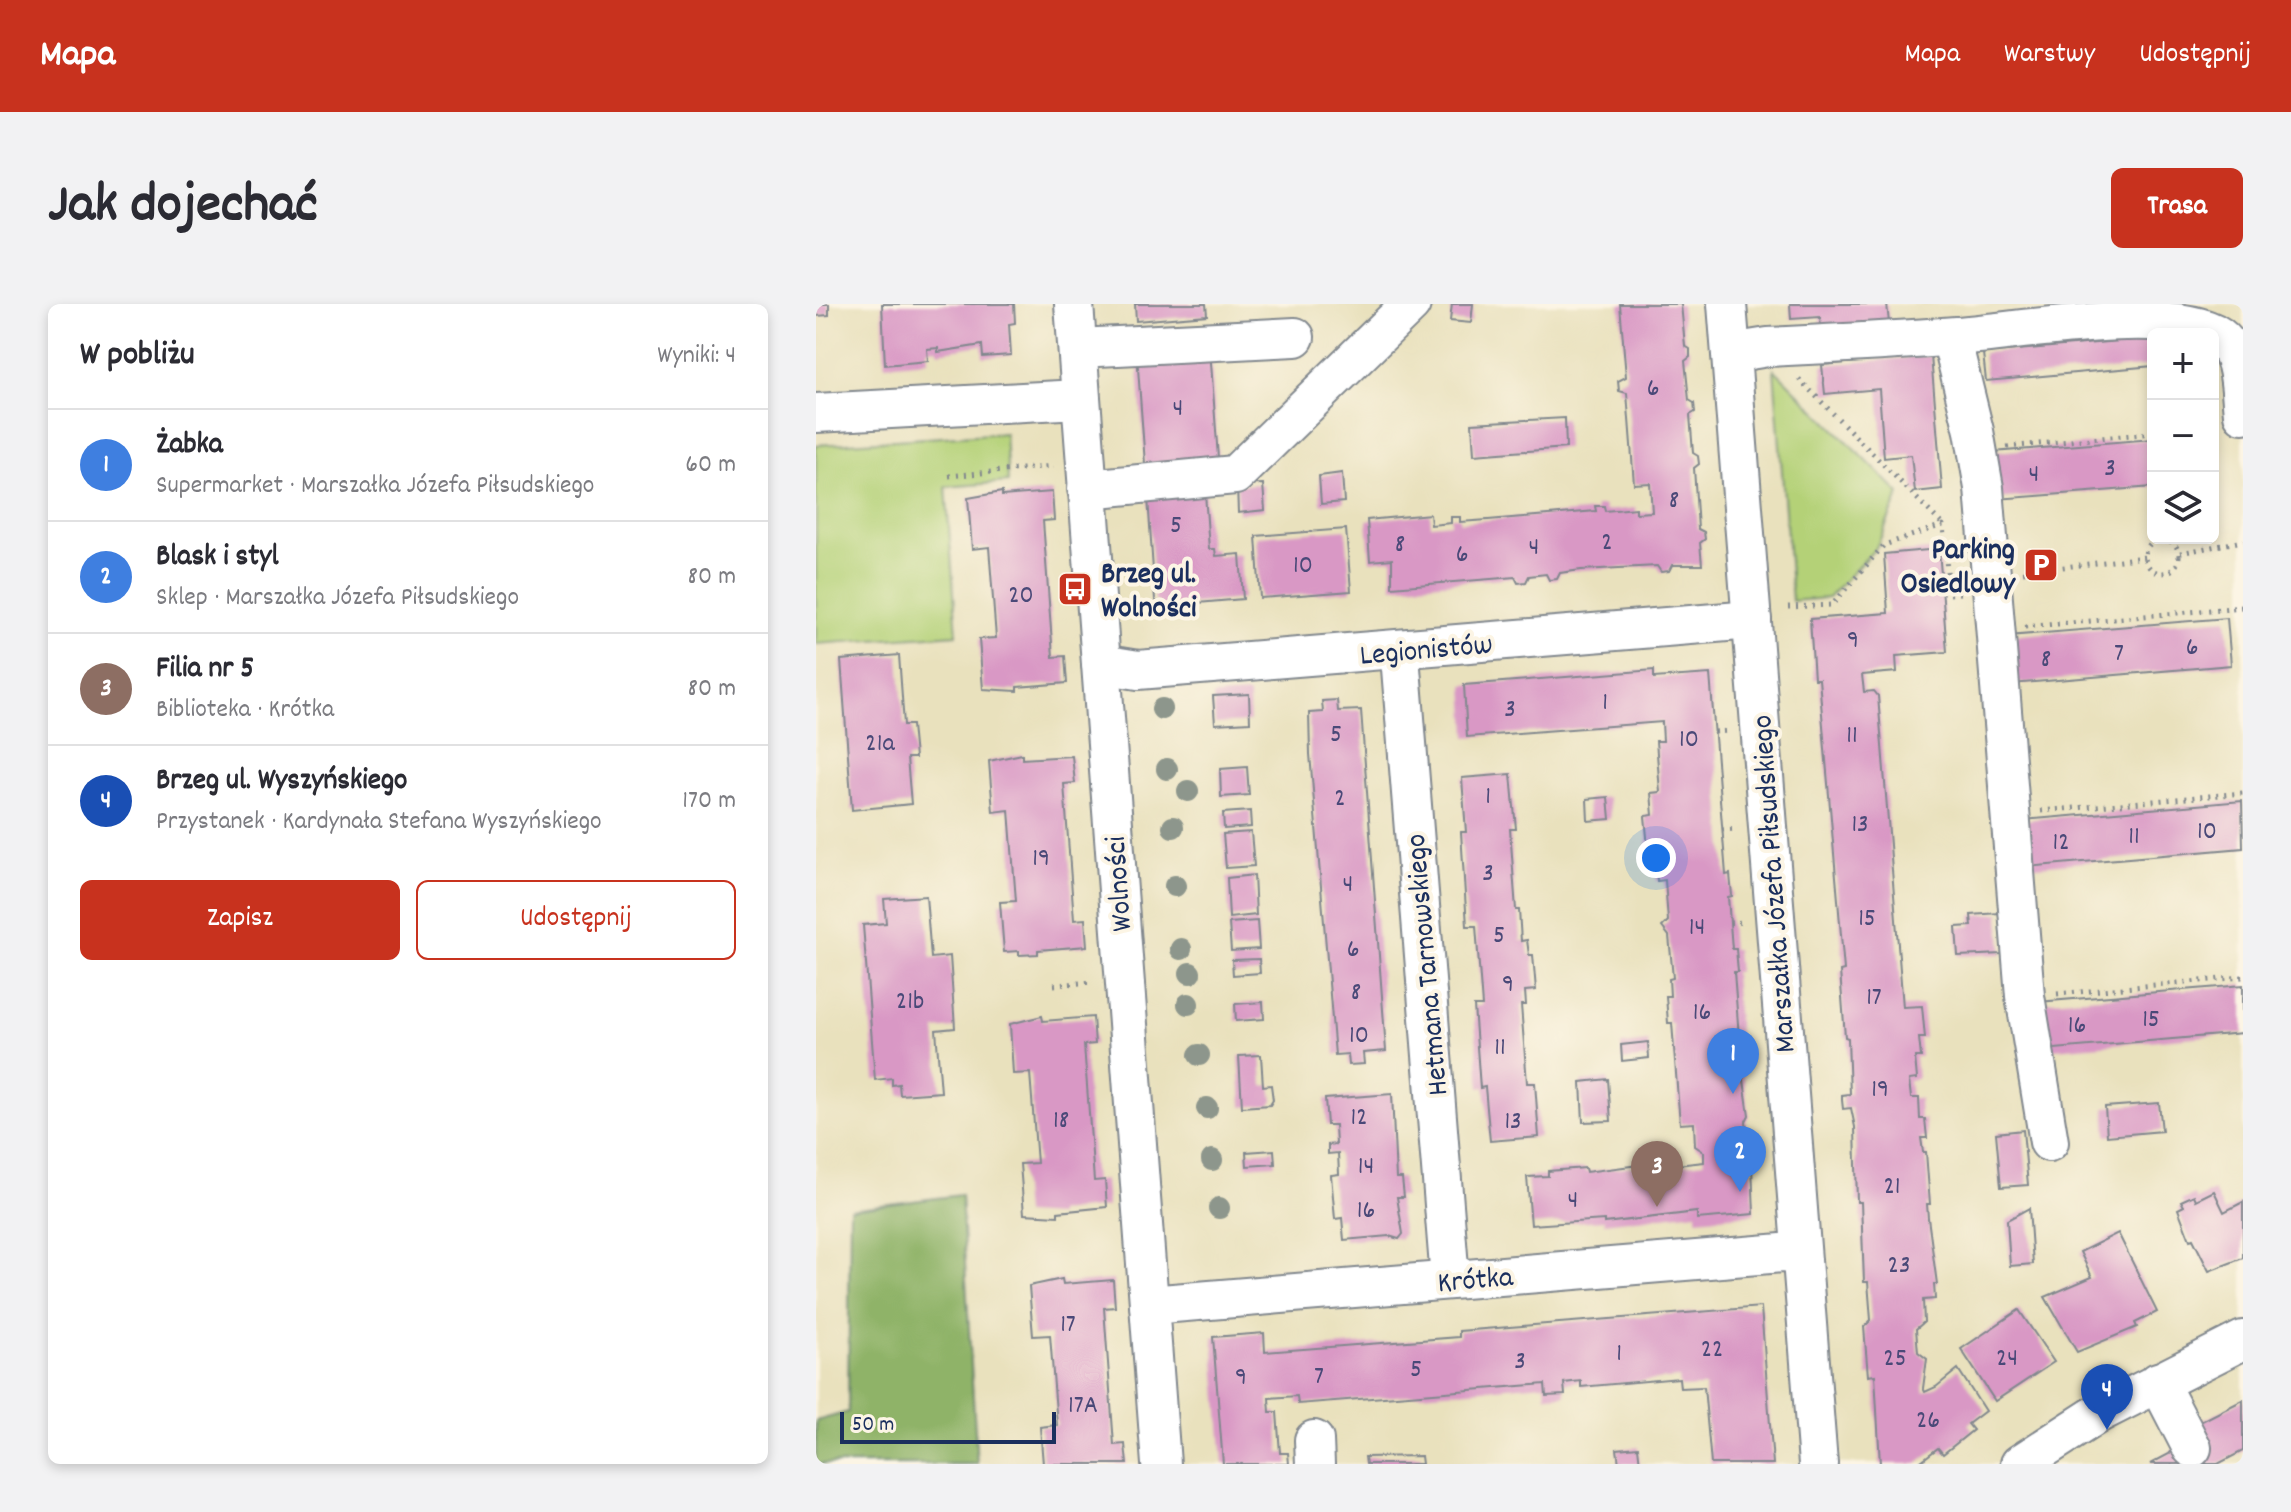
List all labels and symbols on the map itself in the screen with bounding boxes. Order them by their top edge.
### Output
house number: 6 [1647,371,1659,408]
house number: 4 [1173,391,1183,428]
house number: 3 [2104,451,2116,488]
house number: 4 [2029,457,2039,494]
house number: 8 [1669,483,1679,520]
house number: 5 [1170,508,1182,545]
house number: 2 [1601,525,1613,562]
house number: 8 [1395,527,1405,564]
house number: 4 [1529,530,1539,567]
place label: Parking Osiedlowy [1900,531,2017,608]
house number: 6 [1456,537,1468,574]
parking icon: Parking Osiedlowy [2022,546,2060,584]
house number: 10 [1293,548,1313,585]
place label: Brzeg ul. Wolności [1101,555,1197,632]
bus stop icon: Brzeg ul. Wolności [1056,570,1094,608]
house number: 20 [1008,578,1034,615]
house number: 9 [1847,623,1859,660]
street label: Legionistów [1358,625,1495,680]
house number: 6 [2186,630,2198,667]
house number: 7 [2114,636,2124,673]
house number: 8 [2041,642,2051,679]
house number: 1 [1602,685,1608,722]
house number: 3 [1504,692,1516,729]
street label: Marszałka Józefa Piłsudskiego [1743,713,1810,1054]
house number: 5 [1330,717,1342,754]
house number: 11 [1846,718,1858,755]
house number: 10 [1679,722,1699,759]
house number: 21a [865,726,895,763]
house number: 1 [1485,779,1491,816]
house number: 2 [1334,781,1346,818]
house number: 13 [1851,807,1869,844]
house number: 10 [2197,814,2217,851]
house number: 11 [2128,819,2140,856]
house number: 12 [2052,825,2070,862]
street label: Hetmana Tarnowskiego [1397,832,1462,1097]
street label: Wolności [1097,835,1146,933]
your location [1636,838,1676,878]
house number: 19 [1032,841,1050,878]
house number: 3 [1482,856,1494,893]
house number: 4 [1343,867,1353,904]
house number: 15 [1858,901,1876,938]
house number: 14 [1689,910,1705,947]
house number: 5 [1493,918,1505,955]
house number: 6 [1347,932,1359,969]
house number: 9 [1502,967,1514,1004]
house number: 8 [1351,975,1361,1012]
house number: 17 [1866,980,1882,1017]
house number: 21b [896,984,924,1021]
house number: 16 [1693,995,1711,1032]
house number: 15 [2142,1002,2160,1039]
house number: 16 [2068,1008,2086,1045]
house number: 10 [1349,1018,1369,1055]
pin: 1 [1707,1028,1759,1094]
house number: 11 [1494,1030,1506,1067]
house number: 19 [1871,1072,1889,1109]
house number: 12 [1350,1100,1368,1137]
house number: 18 [1053,1103,1069,1140]
house number: 13 [1504,1104,1522,1141]
pin: 2 [1714,1126,1766,1192]
pin: 3 [1631,1141,1683,1207]
house number: 14 [1358,1149,1374,1186]
house number: 21 [1883,1169,1901,1206]
house number: 4 [1568,1183,1578,1220]
house number: 16 [1357,1193,1375,1230]
house number: 23 [1888,1248,1910,1285]
street label: Krótka [1436,1258,1516,1307]
house number: 17 [1060,1307,1076,1344]
house number: 22 [1701,1332,1723,1369]
house number: 1 [1616,1336,1622,1373]
house number: 25 [1883,1341,1907,1378]
house number: 24 [1996,1341,2018,1378]
house number: 3 [1514,1344,1526,1381]
house number: 5 [1410,1352,1422,1389]
house number: 7 [1314,1359,1324,1396]
house number: 9 [1235,1360,1247,1397]
pin: 4 [2081,1364,2133,1430]
house number: 17A [1068,1388,1098,1425]
house number: 26 [1916,1403,1940,1440]
scale bar [840,1408,1056,1444]

